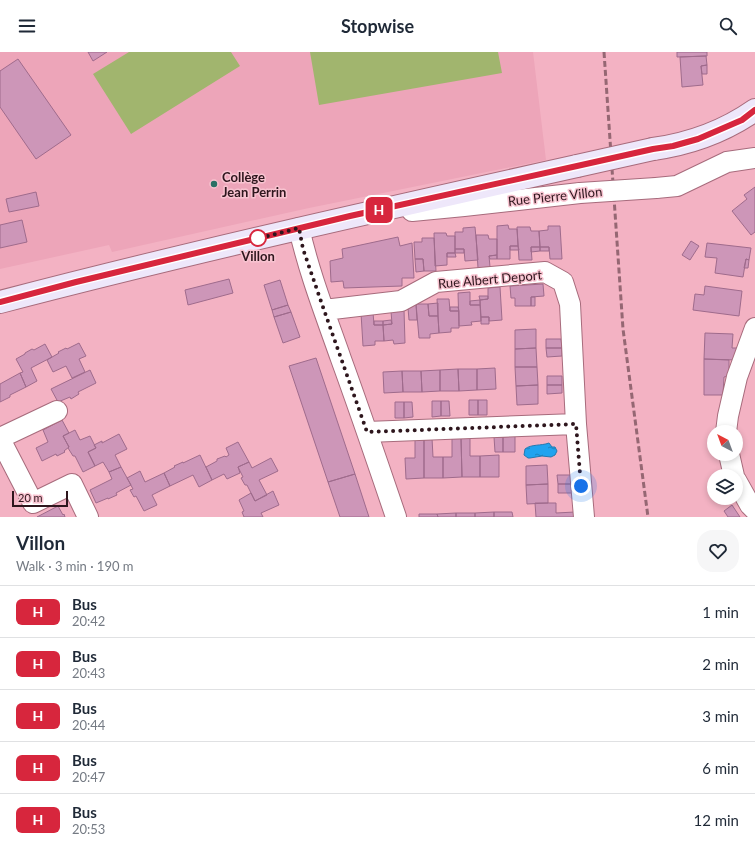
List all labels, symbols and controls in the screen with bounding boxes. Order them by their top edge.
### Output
icon: menu [16,15,38,37]
text: Stopwise [341,15,414,37]
icon: search [717,15,739,37]
place label: Collège Jean Perrin [222,169,286,200]
marker: Collège Jean Perrin [209,179,219,189]
street label: Rue Pierre Villon [507,183,603,209]
line badge: H [366,197,392,223]
text: H [374,201,384,218]
marker: Villon [249,229,267,247]
place label: Villon [240,248,275,264]
street label: Rue Albert Deport [437,266,543,292]
north arrow [707,425,743,461]
map controls [707,425,743,505]
button: layers [707,469,743,505]
your location [571,476,591,496]
scale bar [12,489,68,508]
text: 20 m [18,491,43,504]
button: heart [697,530,739,572]
text: Villon [16,531,65,554]
text: Walk · 3 min · 190 m [16,558,134,574]
text: Bus [72,595,97,613]
text: H [33,603,43,620]
text: 1 min [702,603,739,621]
text: 20:42 [72,613,105,629]
text: Bus [72,647,97,665]
text: H [33,655,43,672]
text: 2 min [702,655,739,673]
text: 20:43 [72,665,105,681]
text: Bus [72,699,97,717]
text: H [33,707,43,724]
text: 3 min [702,707,739,725]
text: 20:44 [72,717,105,733]
text: Bus [72,751,97,769]
text: H [33,759,43,776]
text: 6 min [702,759,739,777]
text: 20:47 [72,769,105,785]
text: Bus [72,803,97,821]
text: H [33,811,43,828]
text: 12 min [693,811,739,829]
text: 20:53 [72,821,105,837]

